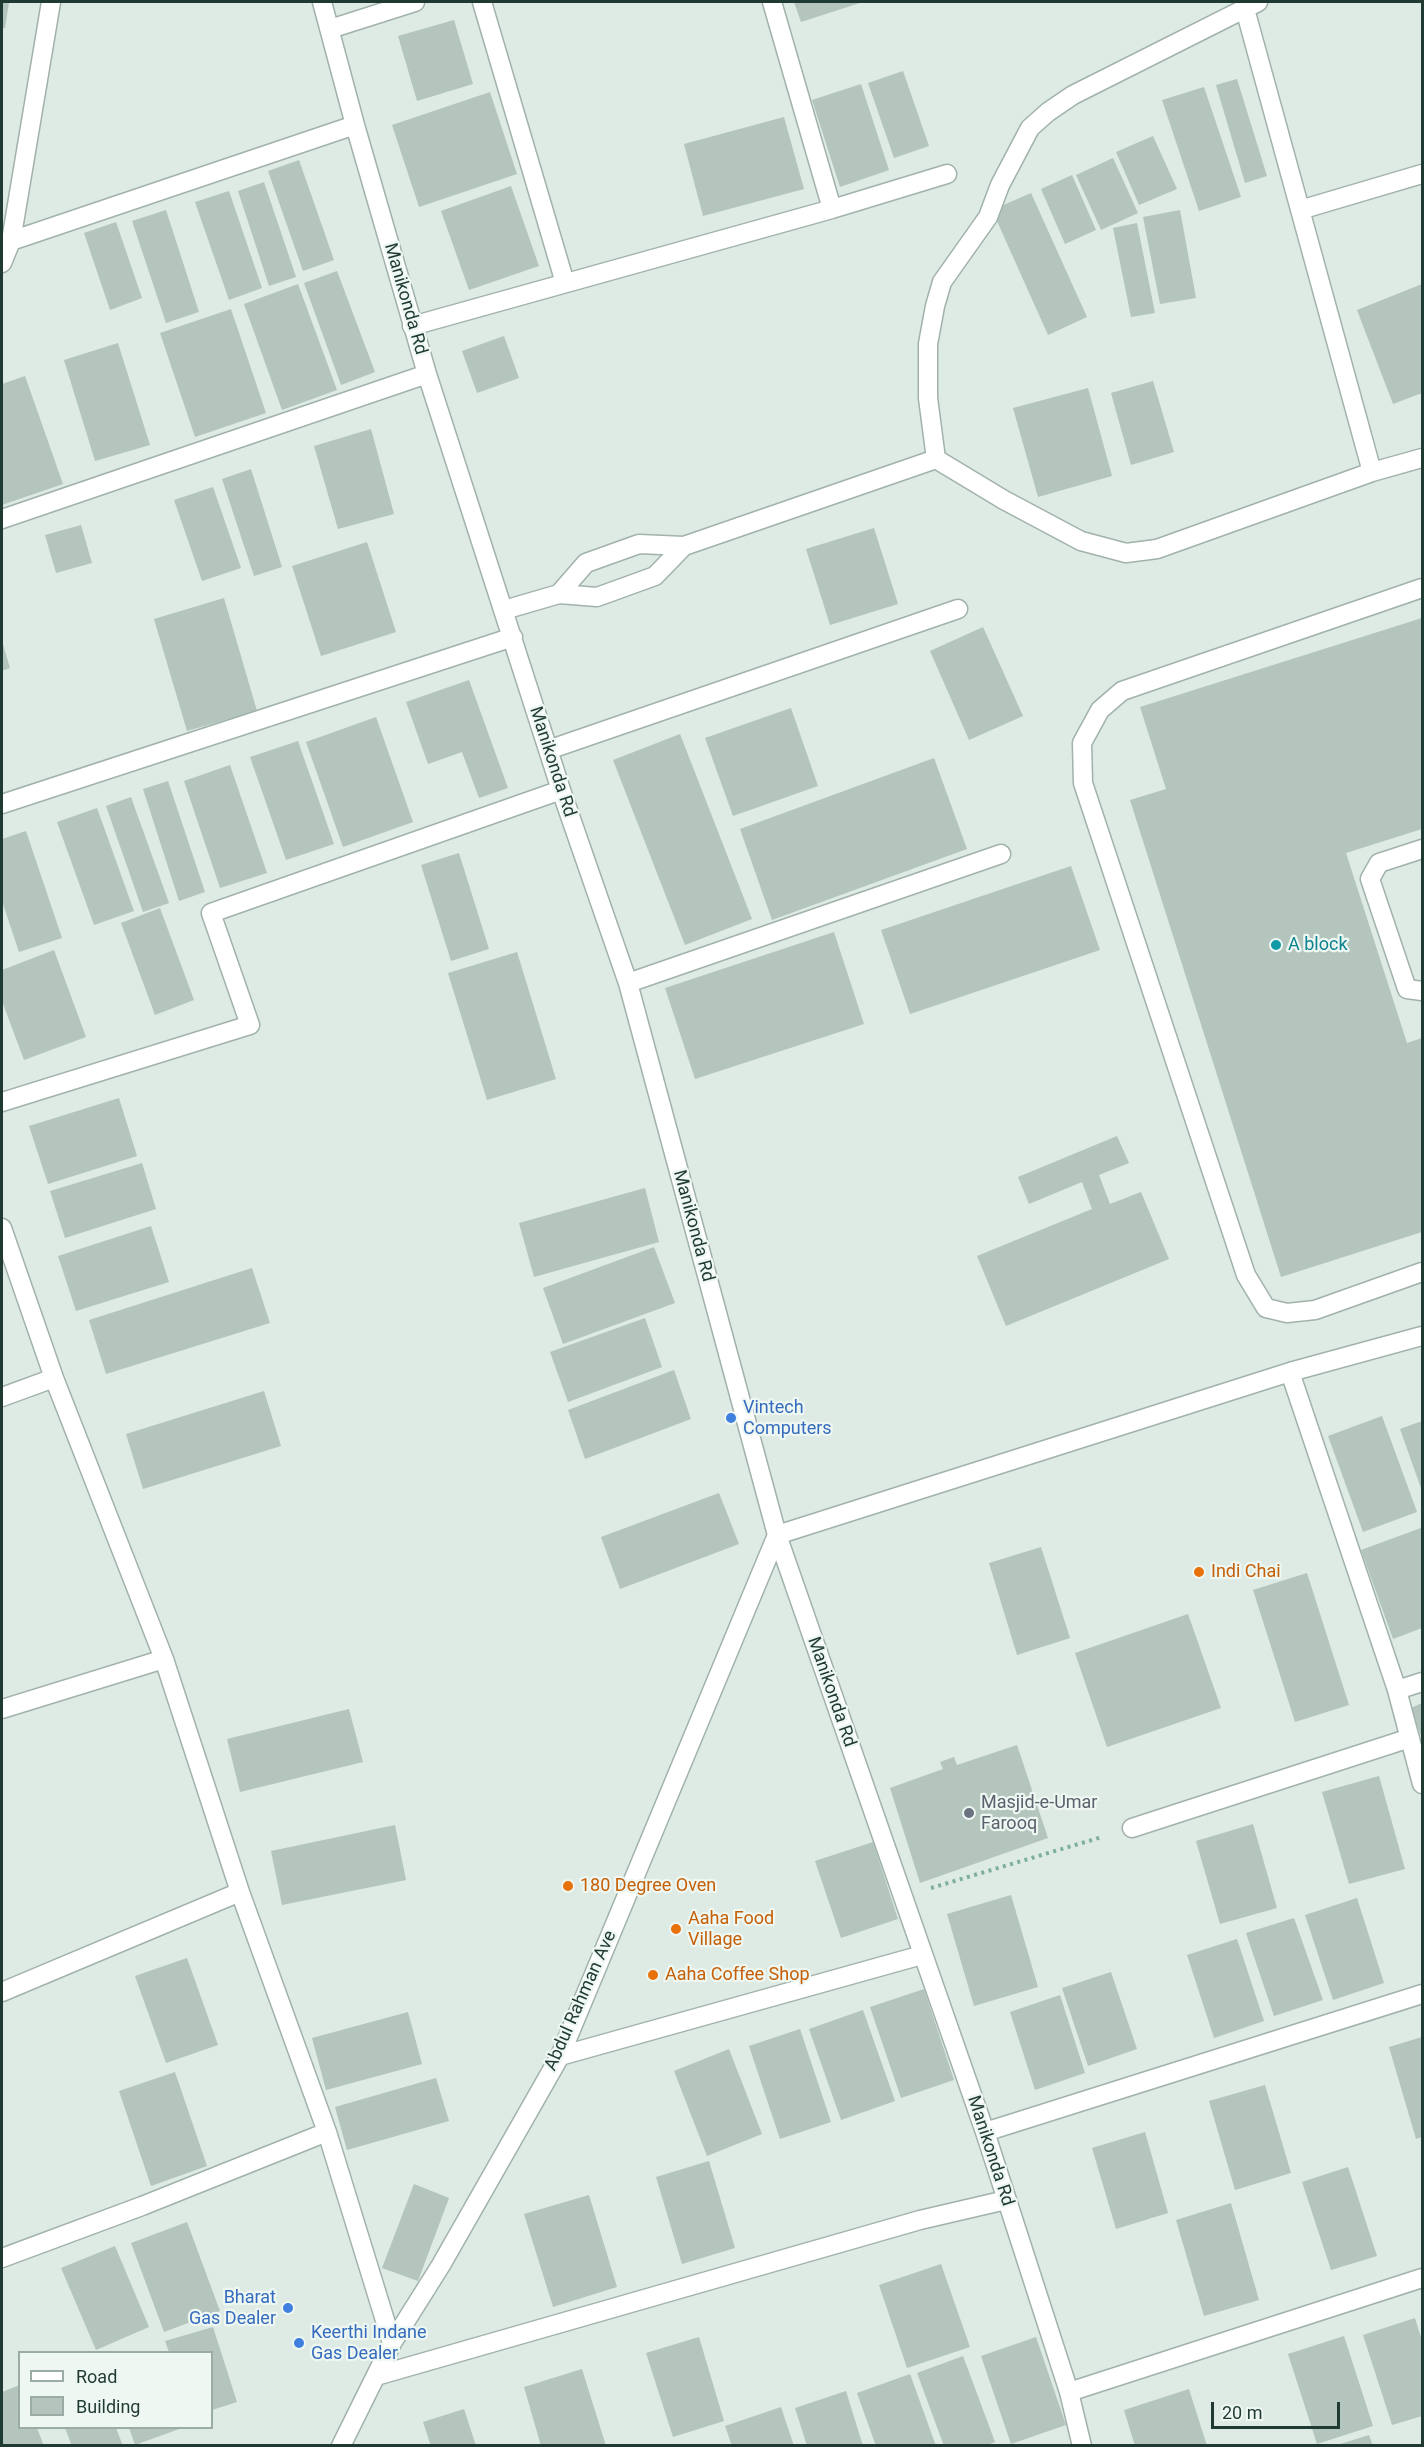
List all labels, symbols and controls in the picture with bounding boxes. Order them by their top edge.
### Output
street label: Manikonda Rd [379,241,431,357]
street label: Manikonda Rd [524,704,580,820]
place label: A block [1288,934,1348,956]
marker: A block [1269,938,1283,952]
street label: Manikonda Rd [668,1168,718,1284]
place label: Vintech Computers [743,1397,832,1440]
marker: Vintech Computers [724,1411,738,1425]
place label: Indi Chai [1211,1561,1281,1583]
marker: Indi Chai [1192,1565,1206,1579]
street label: Manikonda Rd [802,1634,860,1750]
place label: Masjid-e-Umar Farooq [981,1792,1097,1834]
marker: Masjid-e-Umar Farooq [962,1806,976,1820]
place label: 180 Degree Oven [580,1875,716,1897]
marker: 180 Degree Oven [561,1879,575,1893]
place label: Aaha Food Village [688,1908,774,1950]
marker: Aaha Food Village [669,1922,683,1936]
street label: Abdul Rahman Ave [540,1928,622,2074]
place label: Aaha Coffee Shop [665,1964,810,1986]
marker: Aaha Coffee Shop [646,1968,660,1982]
street label: Manikonda Rd [962,2093,1018,2209]
place label: Bharat Gas Dealer [189,2287,276,2330]
marker: Bharat Gas Dealer [281,2301,295,2315]
place label: Keerthi Indane Gas Dealer [311,2322,427,2364]
marker: Keerthi Indane Gas Dealer [292,2336,306,2350]
legend [18,2351,213,2429]
text: Road [76,2366,117,2387]
scale bar [1214,2390,1343,2428]
text: Building [76,2396,140,2417]
text: 20 m [1222,2402,1262,2423]

